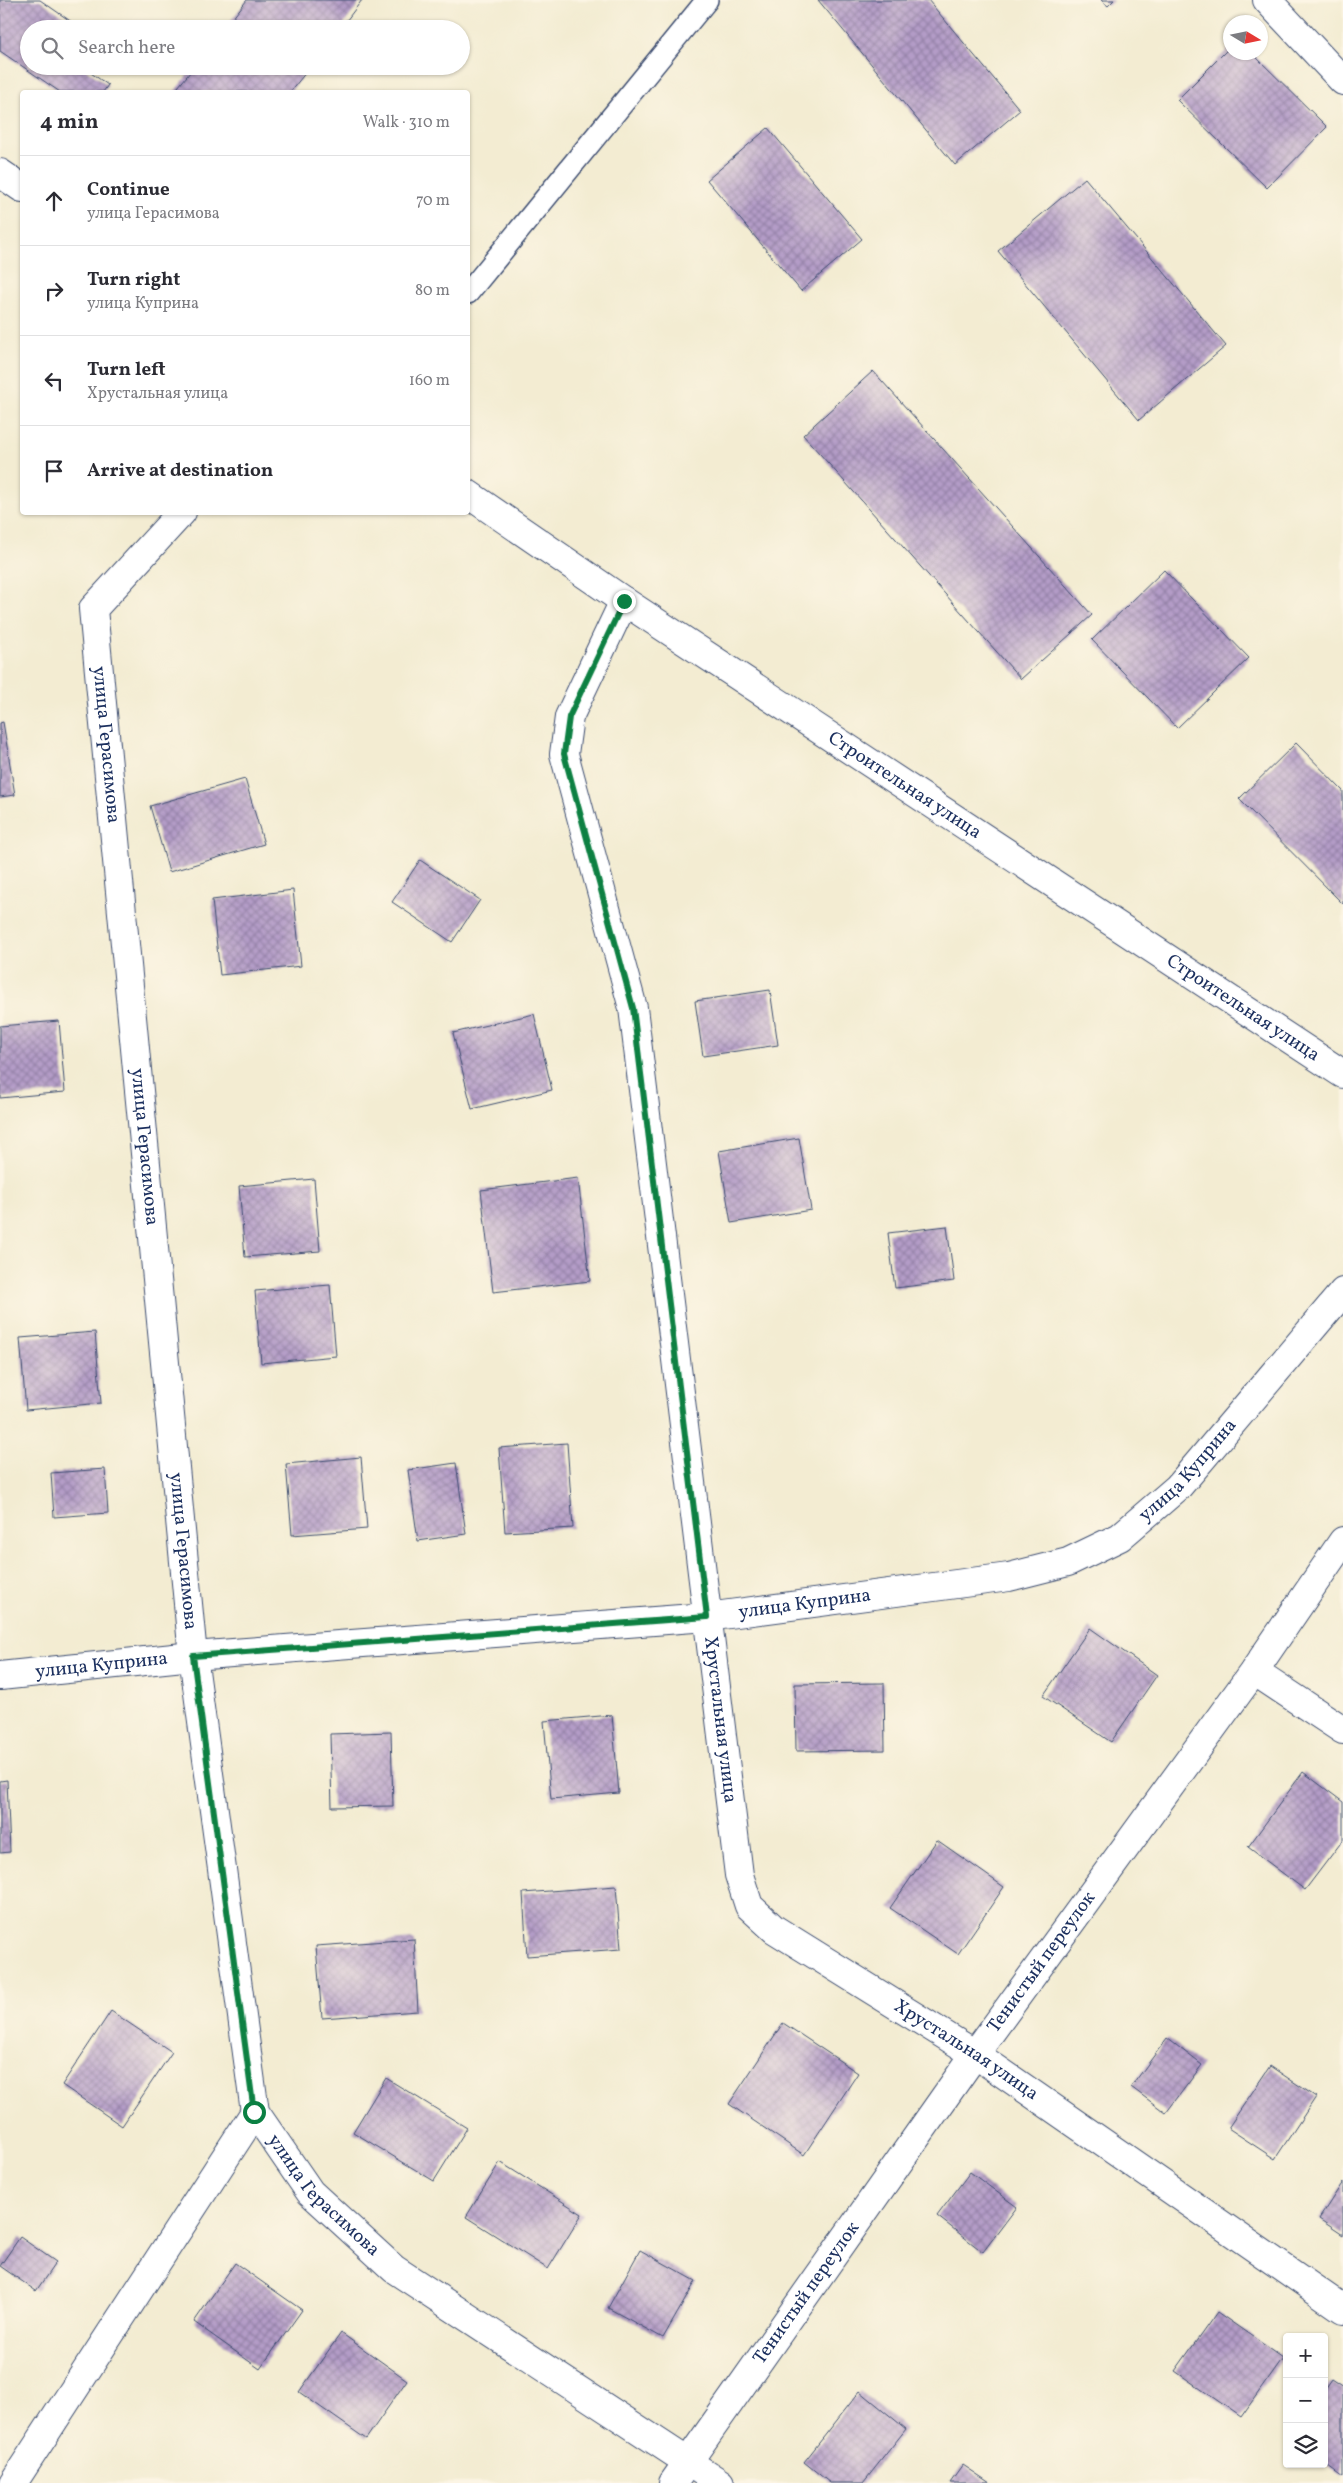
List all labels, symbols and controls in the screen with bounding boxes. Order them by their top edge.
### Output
north arrow [1223,15,1268,60]
search box [20,20,470,75]
icon: search [38,34,66,62]
text: Search here [78,35,175,61]
text: 4 min [40,108,99,137]
text: Walk · 310 m [363,112,450,134]
text: Continue [87,177,170,203]
icon: ahead [40,187,68,215]
text: 70 m [416,190,450,212]
text: улица Герасимова [87,203,220,225]
text: Turn right [87,267,180,293]
icon: right [40,277,68,305]
text: 80 m [415,280,450,302]
text: улица Куприна [87,293,199,315]
text: Turn left [87,357,166,383]
icon: left [40,367,68,395]
text: 160 m [409,370,450,392]
text: Хрустальная улица [87,383,228,405]
icon: arrive [40,457,68,485]
text: Arrive at destination [87,458,273,484]
route end [613,590,636,613]
street label: улица Герасимова [86,665,126,825]
street label: Строительная улица [823,726,986,846]
street label: Строительная улица [1161,948,1325,1068]
street label: улица Герасимова [124,1067,165,1227]
street label: улица Куприна [1133,1414,1243,1528]
street label: улица Герасимова [163,1471,203,1631]
street label: улица Куприна [737,1582,872,1626]
street label: Хрустальная улица [697,1635,743,1805]
street label: улица Куприна [34,1646,169,1685]
street label: Тенистый переулок [981,1886,1102,2038]
street label: Хрустальная улица [889,1994,1043,2107]
route start [243,2101,266,2124]
street label: улица Герасимова [261,2129,385,2263]
street label: Тенистый переулок [747,2217,866,2370]
map controls [1283,2333,1328,2468]
button: + [1283,2333,1328,2378]
button: − [1283,2378,1328,2423]
button: layers [1283,2423,1328,2468]

